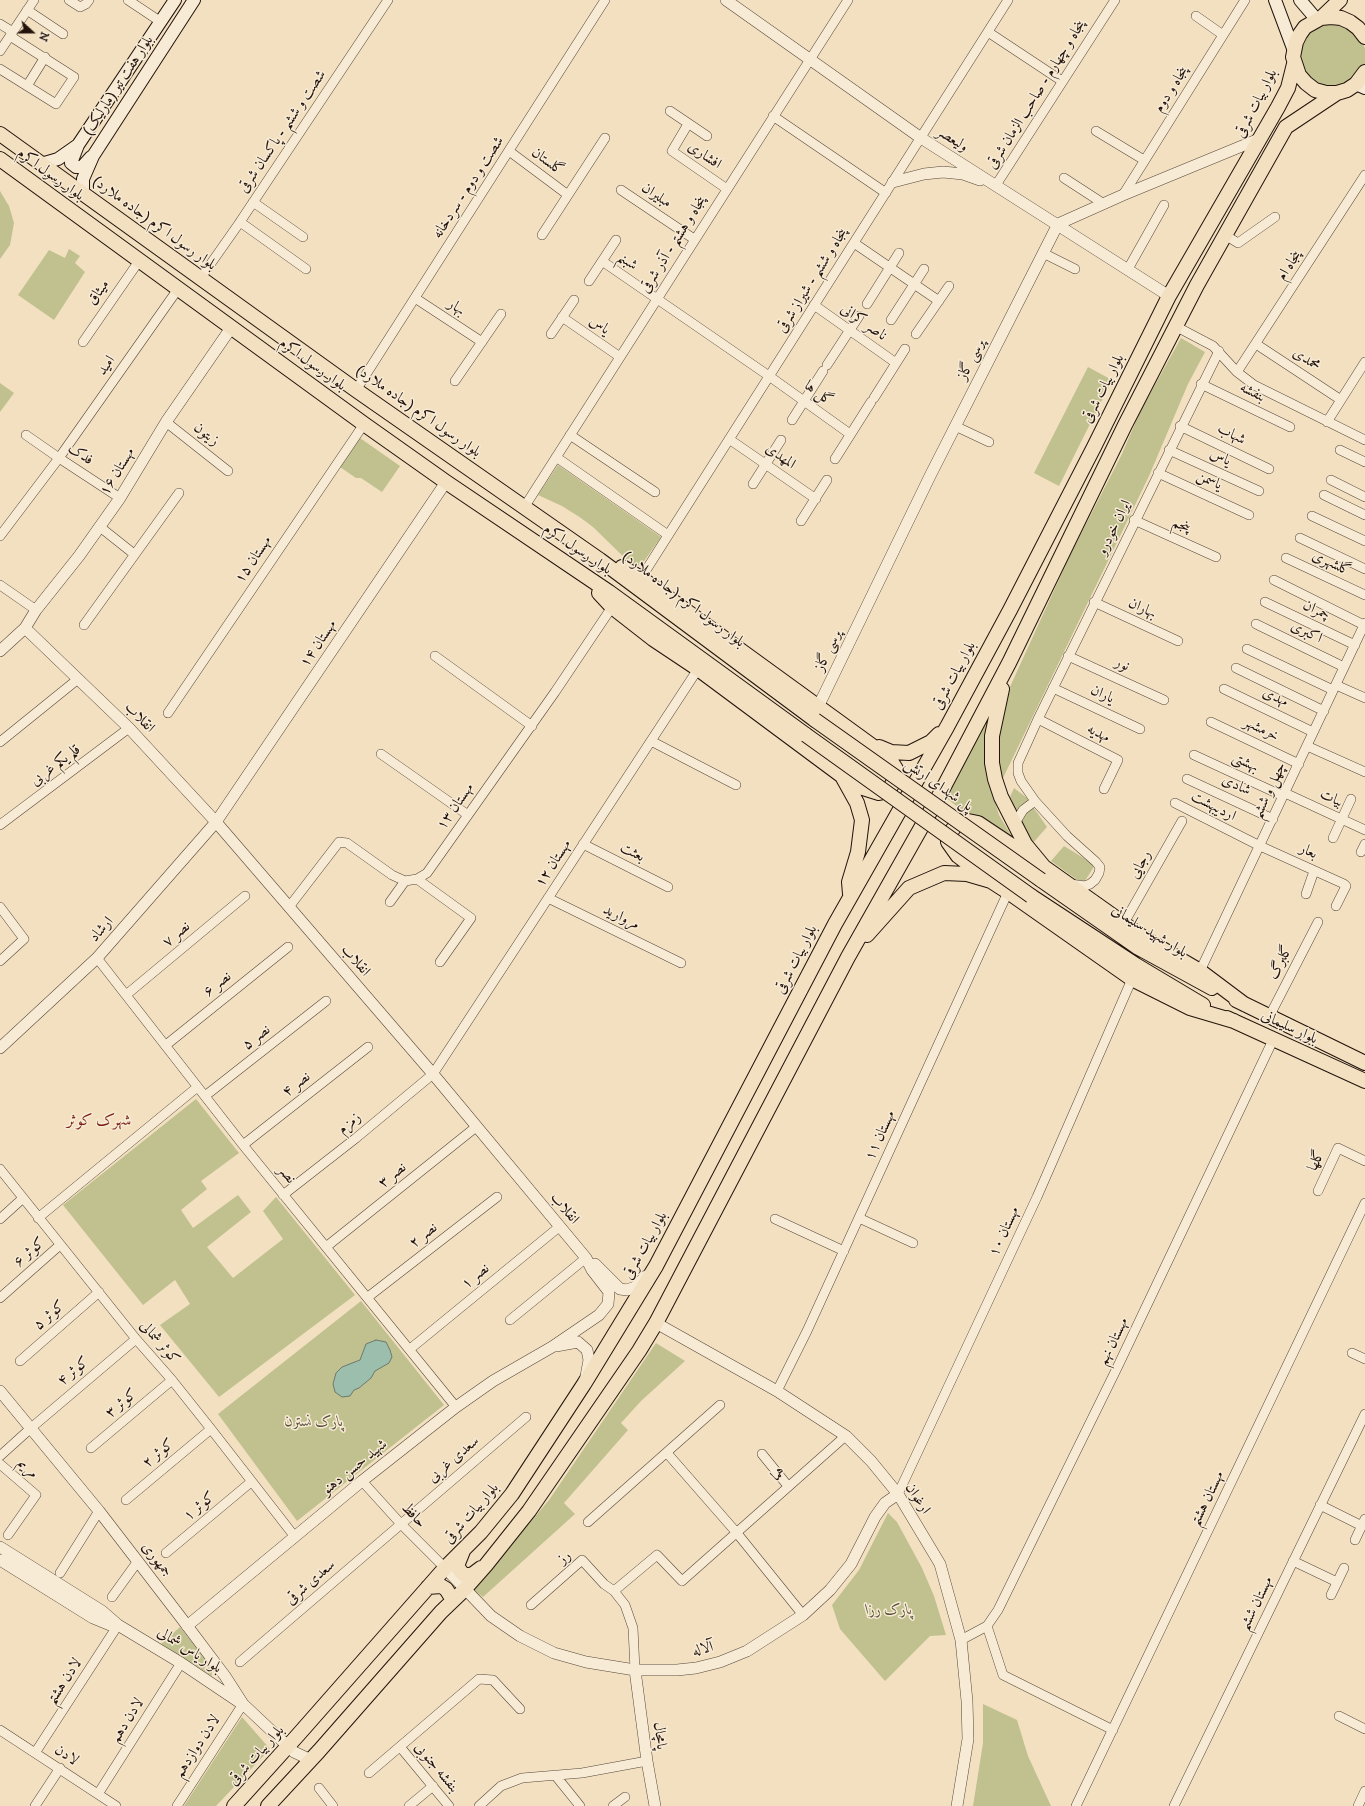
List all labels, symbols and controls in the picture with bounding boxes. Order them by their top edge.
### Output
north arrow [12,12,52,52]
street label: پنجاه و چهارم - صاحب الزمان شرقی [984,17,1090,173]
text: N [35,30,51,43]
street label: بلوار هفت تیر (مارلیک) [80,33,158,139]
street label: پنجاه و دوم [1151,64,1193,116]
street label: شصت و ششم - پاکسان شرقی [235,67,331,197]
street label: بلوار بیات شرقی [1232,67,1282,141]
street label: ولیعصر [933,123,971,157]
street label: شصت و دوم - سردخانه [429,133,509,243]
street label: افشاری [684,138,724,174]
street label: گلستان [527,144,567,180]
street label: بلوار رسول اکرم [13,145,87,205]
street label: بلوار رسول اکرم (جاده ملارد) [89,173,219,275]
street label: مبلیران [637,179,675,213]
street label: پنجاه و هشتم - آذر شرقی [637,193,711,297]
street label: پنجاه و ششم - شیراز شرقی [774,225,852,337]
street label: پنجاه ام [1274,248,1306,284]
street label: شبنم [613,249,641,275]
street label: میثاق [84,277,114,309]
street label: بهار [444,296,468,320]
street label: ناصر کرانی [836,301,890,345]
street label: یاس [585,313,613,339]
street label: بلوار رسول اکرم [275,335,349,395]
street label: پرسی گاز [954,336,990,384]
street label: محمدی [1289,344,1323,376]
street label: بلوار بیات شرقی [1079,352,1129,426]
street label: امید [94,353,120,379]
street label: بلوار رسول اکرم (جاده ملارد) [352,362,484,462]
street label: گل ها [800,378,836,410]
street label: بنفشه [1236,379,1268,407]
street label: زیتون [189,419,223,451]
street label: شهاب [1214,420,1248,450]
street label: فدک [64,440,96,470]
street label: المهدی [761,440,799,474]
street label: مهستان ۱۶ [96,445,140,499]
street label: یاس [1207,445,1233,471]
street label: یاسمن [1193,467,1225,495]
street label: ایران خودرو [1094,497,1136,559]
street label: پنجم [1169,514,1193,538]
street label: بلوار رسول اکرم [539,521,615,579]
street label: مهستان ۱۵ [232,533,276,587]
street label: گلشهری [1309,547,1353,581]
street label: بلوار رسول اکرم (جاده ملارد) [618,548,748,652]
street label: بهاران [1125,595,1159,623]
street label: چمران [1300,597,1332,625]
street label: مهستان ۱۴ [297,617,341,671]
street label: اکبری [1287,618,1325,648]
street label: پرسی گاز [811,627,847,675]
street label: بلوار بیات شرقی [929,639,981,713]
street label: نور [1112,654,1132,676]
street label: یاران [1087,682,1117,708]
street label: مهدی [1259,684,1291,712]
street label: انقلاب [120,699,158,737]
street label: خرمشهر [1241,714,1281,746]
street label: مهدیه [1083,721,1113,747]
street label: قلم یکم غربی [27,741,85,791]
street label: بهشتی [1229,749,1261,777]
street label: پل شهدای ارتش [900,756,976,816]
street label: چهل و ششم [1249,760,1291,822]
street label: شادی [1219,771,1253,801]
street label: مهستان ۱۳ [433,780,479,834]
street label: بیات [1317,786,1345,812]
street label: اردیبهشت [1187,788,1239,826]
street label: مهستان ۱۲ [532,837,576,891]
street label: بعثت [617,839,647,867]
street label: بعار [1296,840,1320,864]
street label: رجایی [1126,848,1156,882]
street label: مروارید [600,901,642,935]
street label: بلوار شهید سلیمانی [1108,901,1190,963]
street label: ارشاد [86,914,118,946]
street label: نصر ۷ [159,918,195,952]
street label: بلوار بیات شرقی [772,923,822,997]
street label: انقلاب [336,941,374,981]
street label: گلبرگ [1265,943,1297,983]
street label: نصر ۶ [200,968,236,1002]
street label: بلوار سلیمانی [1258,1007,1320,1049]
street label: نصر ۵ [239,1021,275,1055]
street label: نصر ۴ [279,1068,315,1102]
street label: مهستان ۱۱ [862,1108,900,1164]
street label: زمزم [335,1109,365,1139]
district label: شهرک کوثر [67,1112,131,1132]
street label: گلها [1305,1148,1329,1174]
street label: نصر ۳ [375,1159,411,1193]
street label: نصر [273,1162,299,1188]
street label: انقلاب [546,1189,582,1229]
street label: مهستان ۱۰ [986,1204,1024,1260]
street label: بلوار بیات شرقی [620,1209,672,1283]
street label: نصر ۲ [406,1219,442,1253]
street label: کوثر ۶ [10,1234,50,1272]
street label: نصر ۱ [458,1260,494,1294]
street label: کوثر ۵ [30,1297,70,1335]
street label: مهستان نهم [1095,1315,1133,1369]
street label: کوثر شمالی [135,1317,183,1369]
street label: کوثر ۴ [54,1353,94,1391]
street label: کوثر ۳ [102,1385,142,1423]
park label: پارک نسترن [285,1414,343,1432]
street label: سعدی غربی [425,1433,483,1487]
street label: کوثر ۲ [139,1435,179,1473]
street label: شهید حسن دهنو [319,1436,391,1500]
street label: مریم [13,1455,41,1483]
street label: هما [768,1464,790,1486]
street label: مهستان هشتم [1187,1469,1229,1529]
street label: بلوار بیات شرقی [441,1480,503,1548]
street label: ارغوان [900,1480,934,1518]
street label: کوثر ۱ [180,1488,220,1526]
street label: حافظ [397,1500,429,1532]
street label: جمهوری [137,1539,175,1581]
street label: رز [555,1547,575,1569]
street label: سعدی شرقی [282,1557,340,1609]
street label: مهستان ششم [1236,1574,1278,1634]
park label: پارک رزا [866,1602,912,1620]
street label: بلوار یاس شمالی [153,1624,225,1678]
street label: آلاله [691,1639,715,1661]
street label: لادن هشتم [43,1655,87,1709]
street label: لادن دهم [107,1695,149,1747]
street label: لادن دوازدهم [171,1712,225,1782]
street label: پامچال [648,1721,670,1751]
street label: بلوار بیات شرقی [225,1722,289,1790]
street label: بنفشه جنوبی [410,1739,462,1797]
street label: لادن [51,1742,81,1770]

